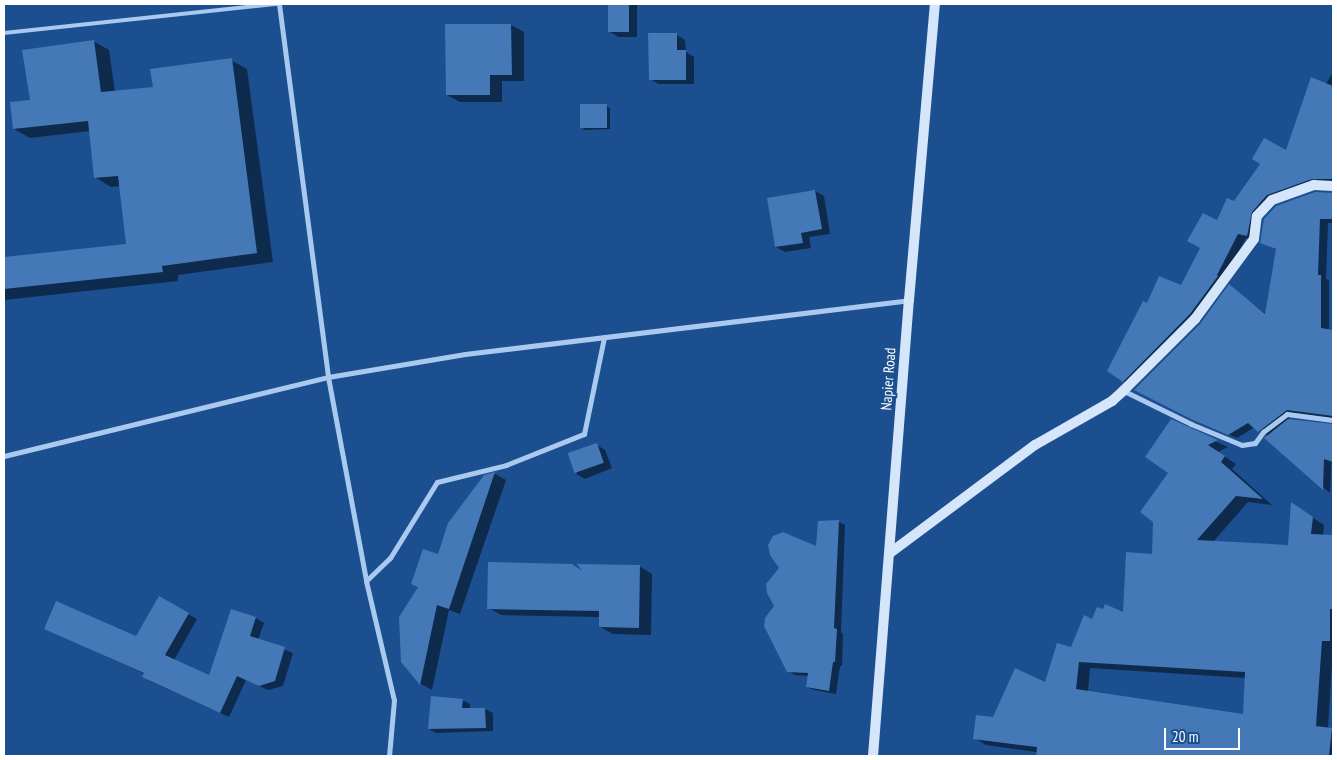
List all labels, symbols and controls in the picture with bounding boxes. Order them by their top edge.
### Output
street label: Napier Road [877,347,899,411]
scale bar [1167,718,1243,750]
text: 20 m [1172,727,1198,746]

